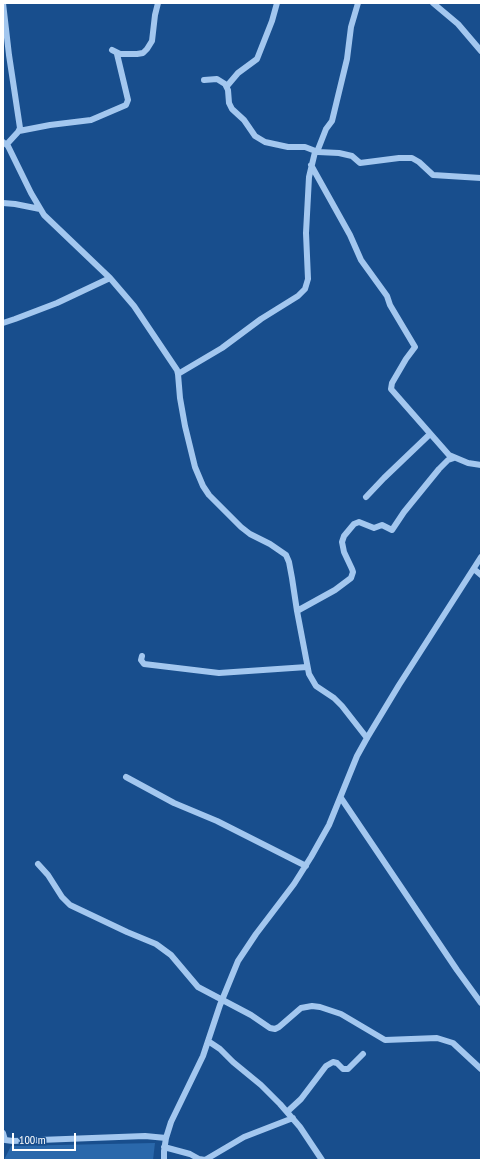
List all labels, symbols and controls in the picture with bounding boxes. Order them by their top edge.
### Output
scale bar [14,1125,78,1151]
text: 100 m [19,1132,46,1147]

